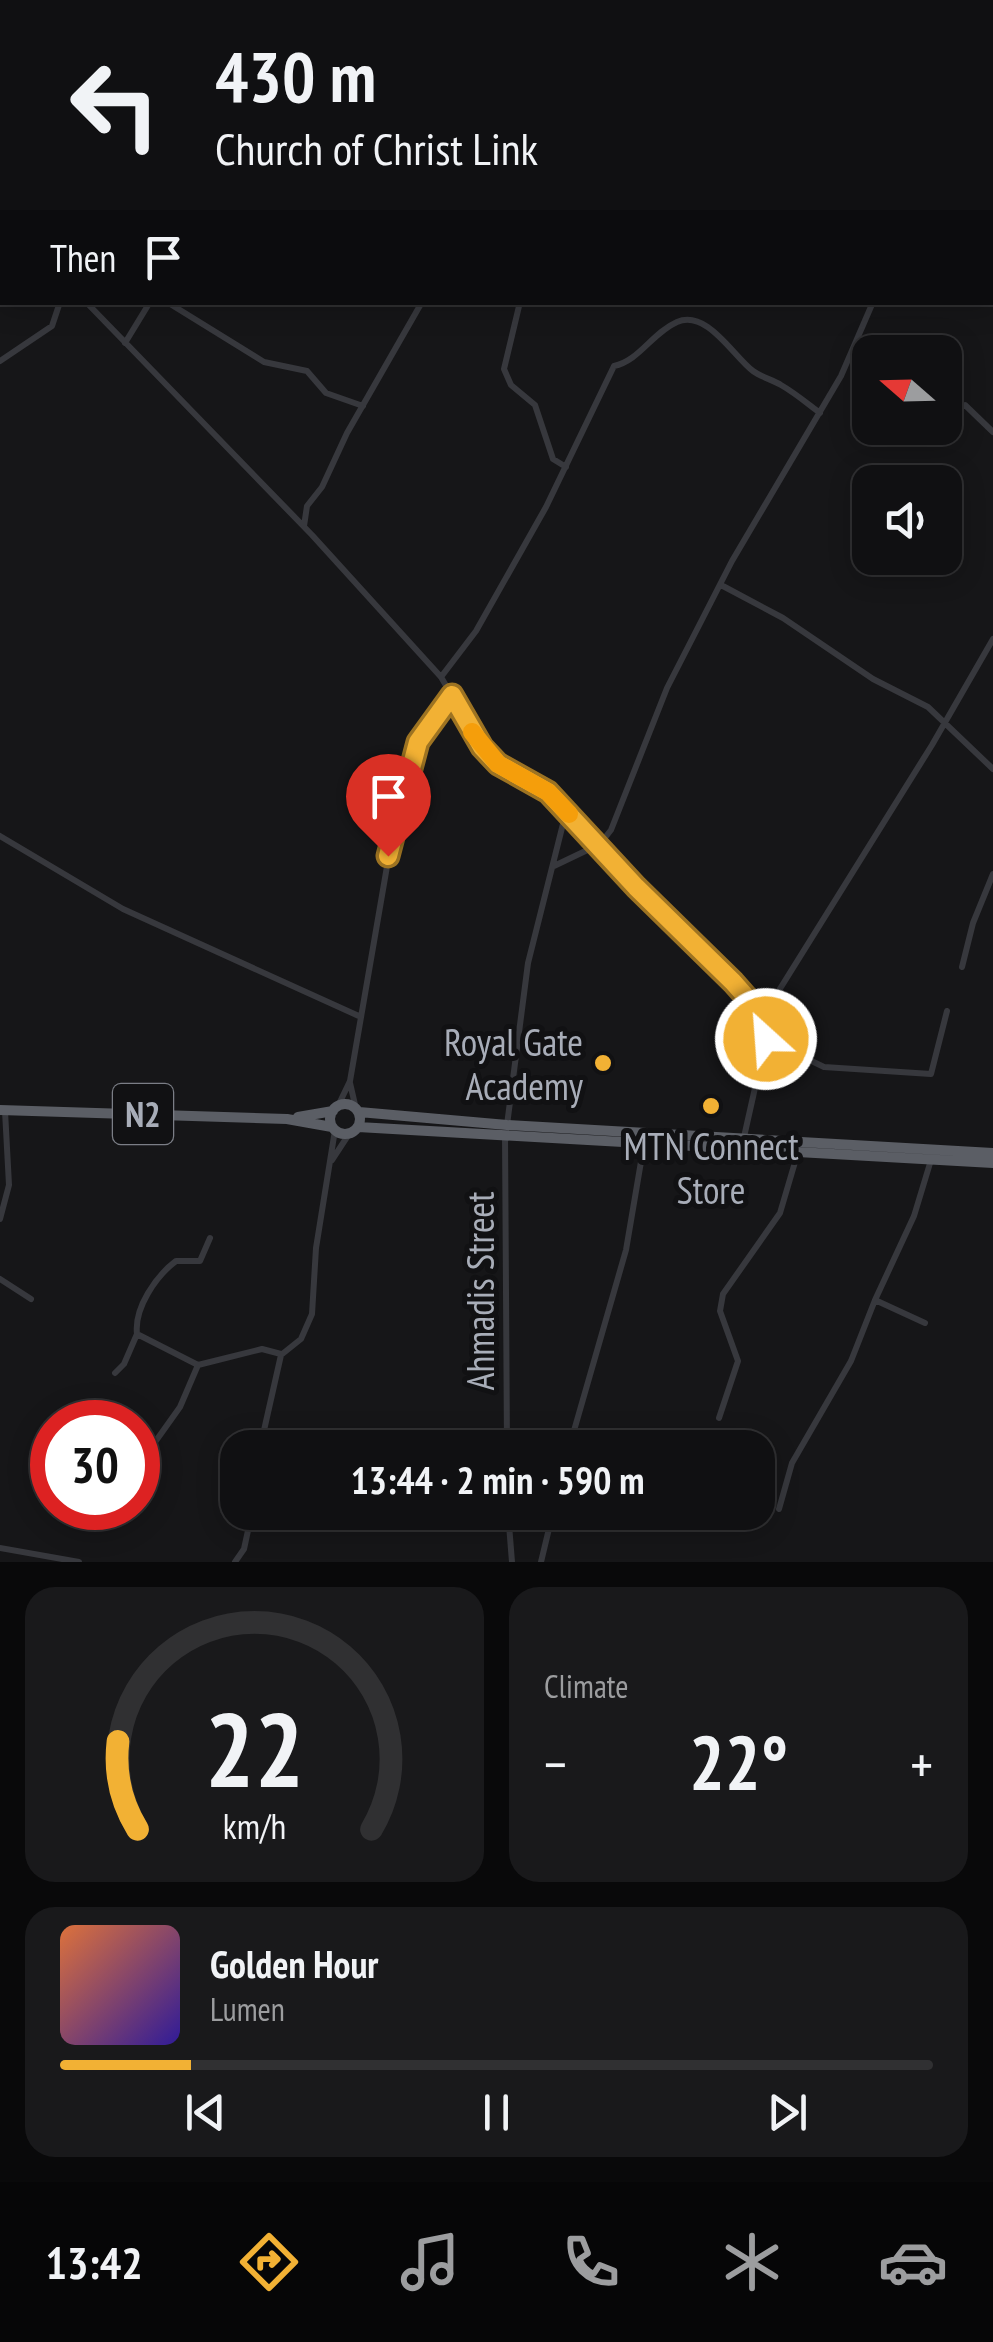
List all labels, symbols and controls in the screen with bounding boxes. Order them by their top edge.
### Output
text: 430 m [215,31,376,121]
icon: left [50,40,180,170]
text: Church of Christ Link [215,119,538,177]
icon: arrive [136,230,191,285]
text: Then [50,233,116,282]
north arrow [852,335,962,445]
map controls [852,335,962,575]
button: sound [852,465,962,575]
pin [346,754,431,857]
icon: arrive [361,769,416,824]
position arrow [714,987,818,1091]
place label: Royal Gate Academy [444,1017,584,1110]
marker: Royal Gate Academy [592,1052,614,1074]
road number: N2 [113,1084,173,1144]
marker: MTN Connect Store [700,1095,722,1117]
place label: MTN Connect Store [623,1121,799,1214]
street label: Ahmadis Street [455,1191,504,1390]
speed limit sign: 30 [30,1400,160,1530]
text: 13:44 · 2 min · 590 m [351,1455,644,1504]
text: Climate [544,1665,628,1707]
text: 22 [205,1681,304,1816]
text: 22° [689,1714,788,1811]
text: − [544,1728,567,1799]
text: + [910,1728,933,1799]
text: km/h [223,1803,286,1849]
text: Golden Hour [210,1939,379,1988]
text: Lumen [210,1988,285,2030]
icon: previous [178,2085,233,2140]
icon: pause [469,2085,524,2140]
icon: next [760,2085,815,2140]
icon: directions [234,2227,304,2297]
icon: music [395,2227,465,2297]
icon: phone [556,2227,626,2297]
icon: climate [717,2227,787,2297]
icon: car [878,2227,948,2297]
text: 13:42 [45,2233,143,2291]

